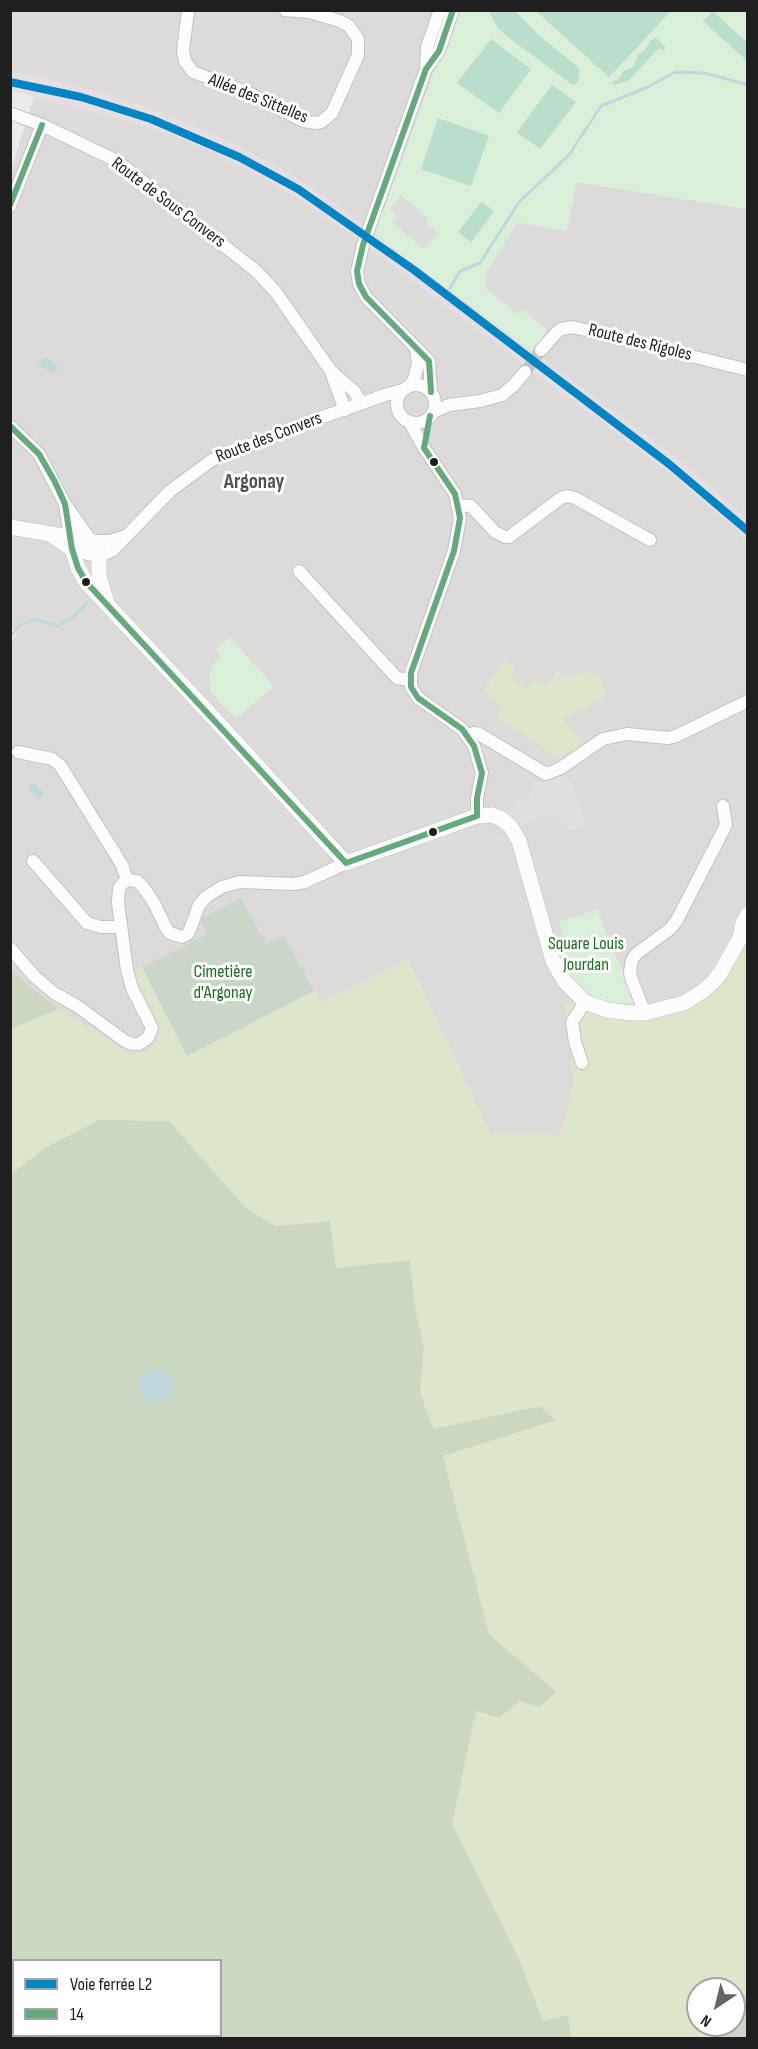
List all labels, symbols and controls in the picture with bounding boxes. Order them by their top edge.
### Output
street label: Allée des Sittelles [205,69,311,129]
street label: Route de Sous Convers [107,153,229,253]
street label: Route des Rigoles [586,320,694,366]
street label: Route des Convers [213,408,325,468]
unlabelled marker [428,456,440,468]
district label: Argonay [224,470,284,496]
unlabelled marker [80,576,92,588]
unlabelled marker [427,826,439,838]
park label: Square Louis Jourdan [548,933,624,976]
park label: Cimetière d'Argonay [193,961,253,1004]
legend [12,1959,222,2037]
text: Voie ferrée L2 [70,1974,152,1995]
north arrow [686,1977,746,2037]
text: 14 [70,2004,84,2025]
text: N [698,2010,715,2031]

